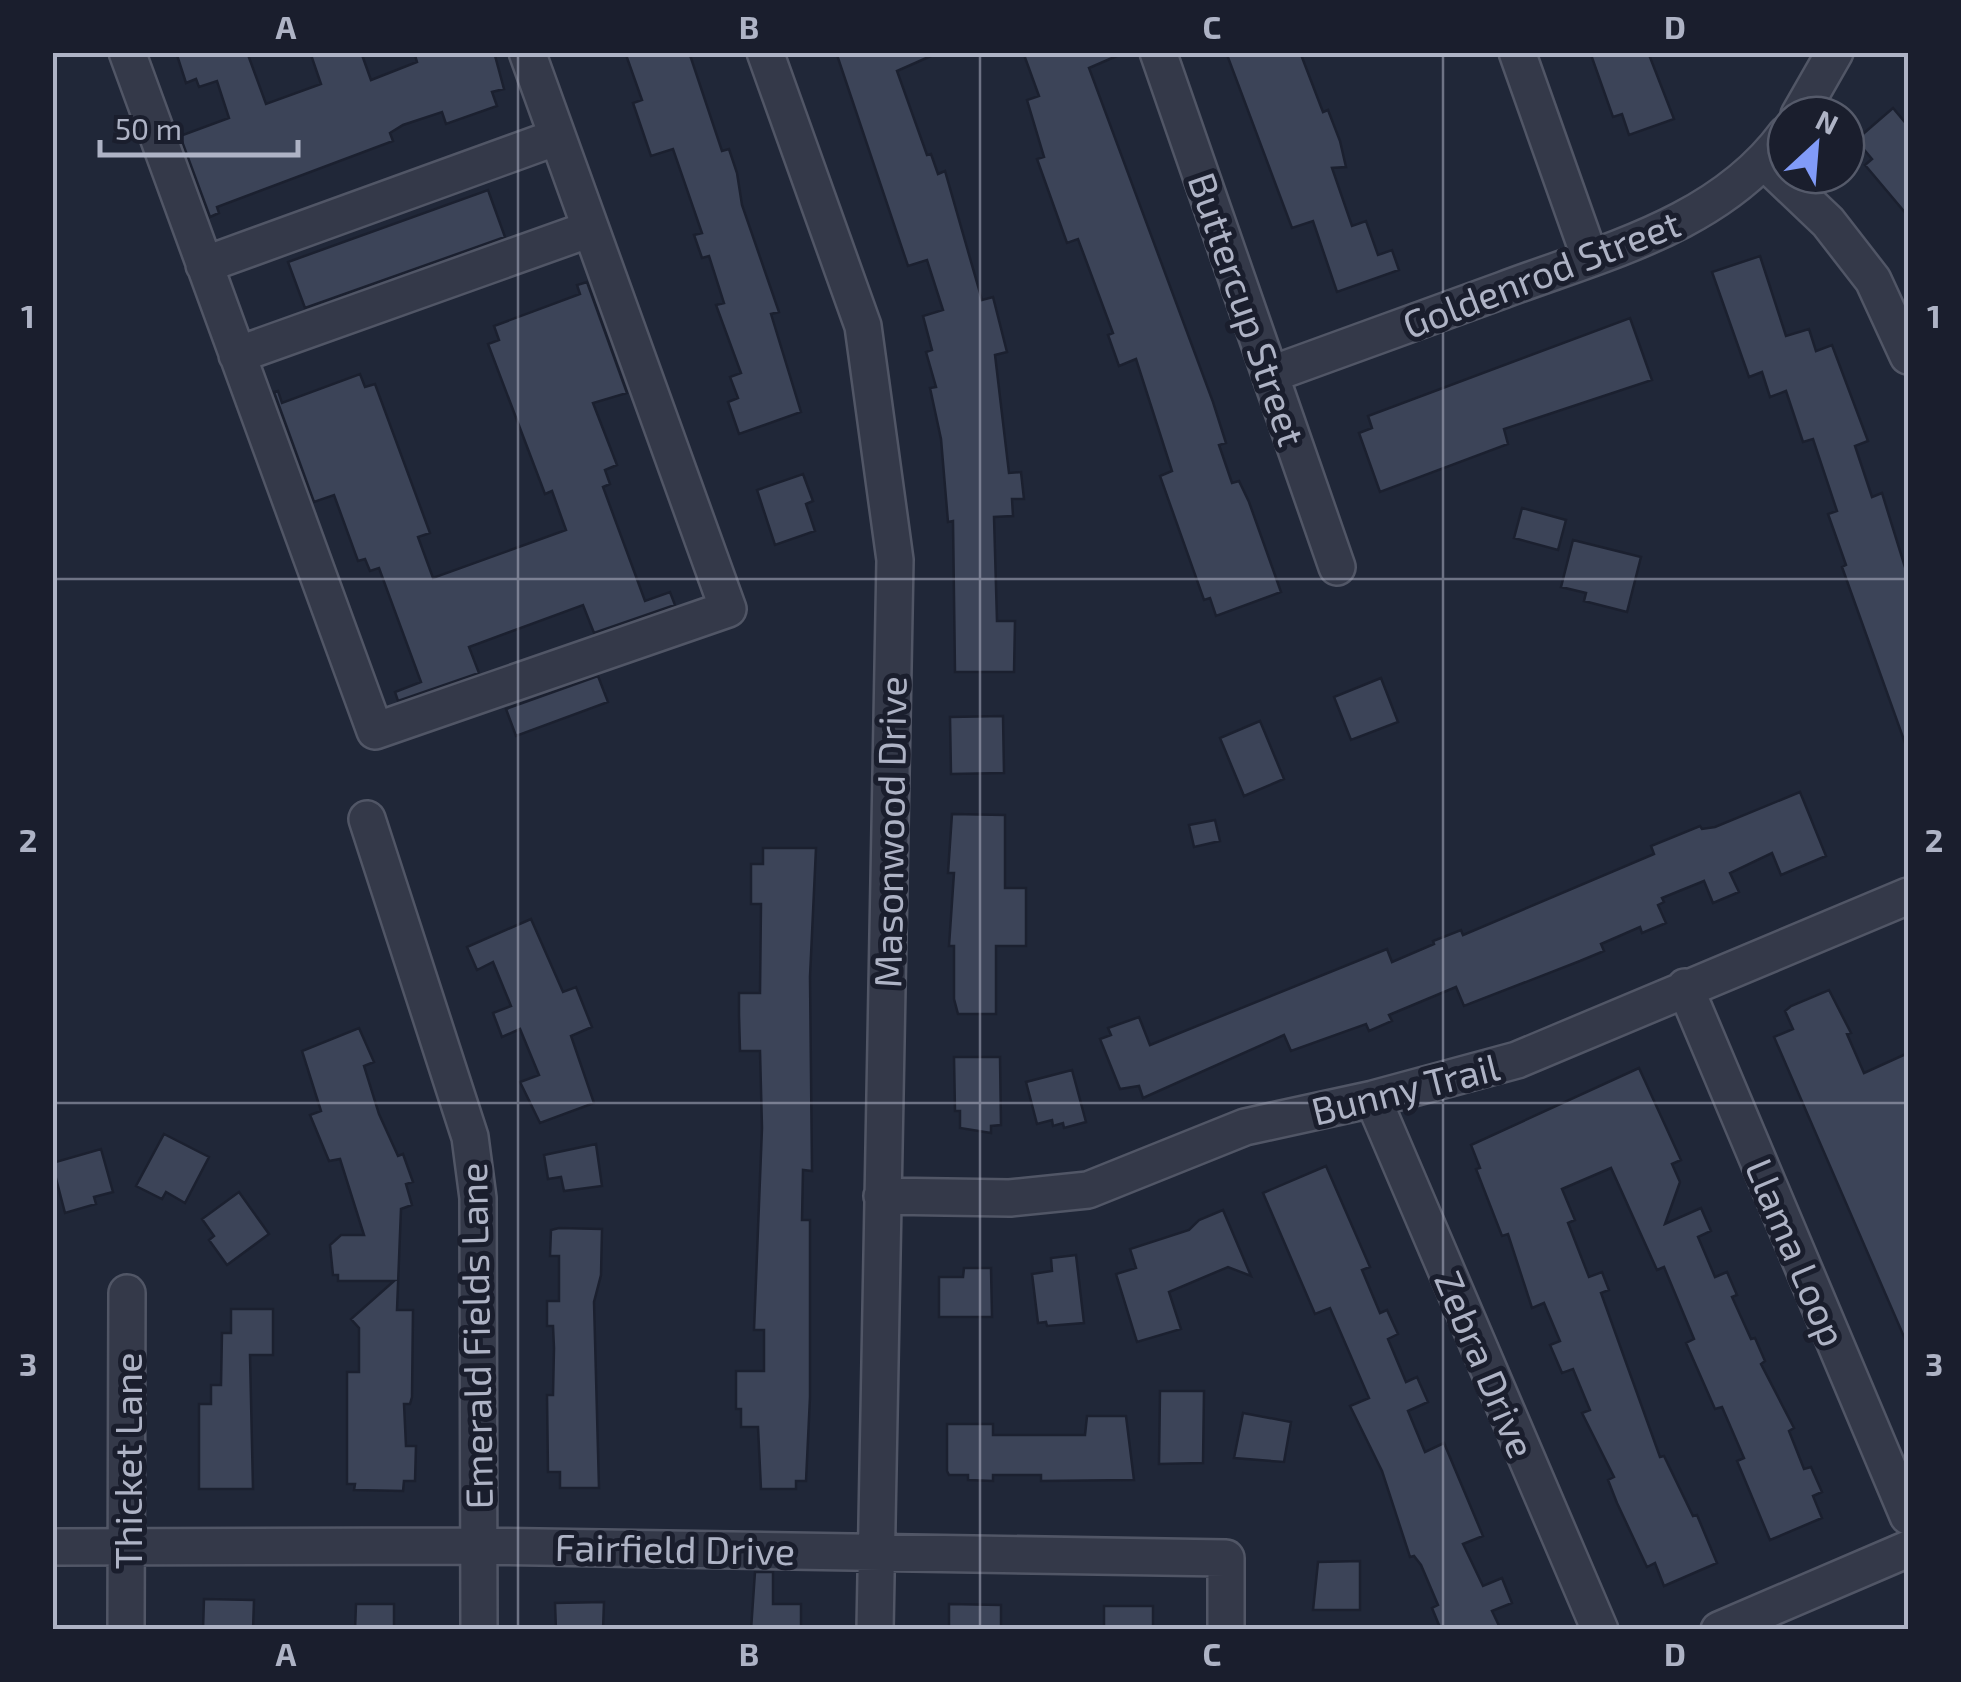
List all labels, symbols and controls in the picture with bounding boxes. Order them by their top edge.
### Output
text: A [276,7,297,45]
text: B [739,7,759,45]
text: C [1203,7,1221,45]
text: D [1664,7,1686,45]
scale bar [100,95,298,157]
north arrow [1766,95,1866,195]
text: N [1811,102,1844,141]
text: 50 m [115,110,182,146]
street label: Buttercup Street [1180,166,1316,452]
street label: Goldenrod Street [1396,199,1686,347]
text: 1 [21,296,35,334]
text: 1 [1927,296,1941,334]
street label: Masonwood Drive [863,676,915,988]
text: 2 [19,820,37,858]
text: 2 [1925,820,1943,858]
street label: Bunny Trail [1306,1043,1504,1133]
street label: Llama Loop [1737,1151,1857,1353]
street label: Emerald Fields Lane [449,1162,501,1510]
street label: Zebra Drive [1426,1264,1546,1464]
text: 3 [19,1344,37,1382]
text: 3 [1925,1344,1943,1382]
street label: Thicket Lane [104,1352,150,1570]
street label: Fairfield Drive [554,1523,796,1573]
text: A [276,1634,297,1672]
text: B [739,1634,759,1672]
text: C [1203,1634,1221,1672]
text: D [1664,1634,1686,1672]

